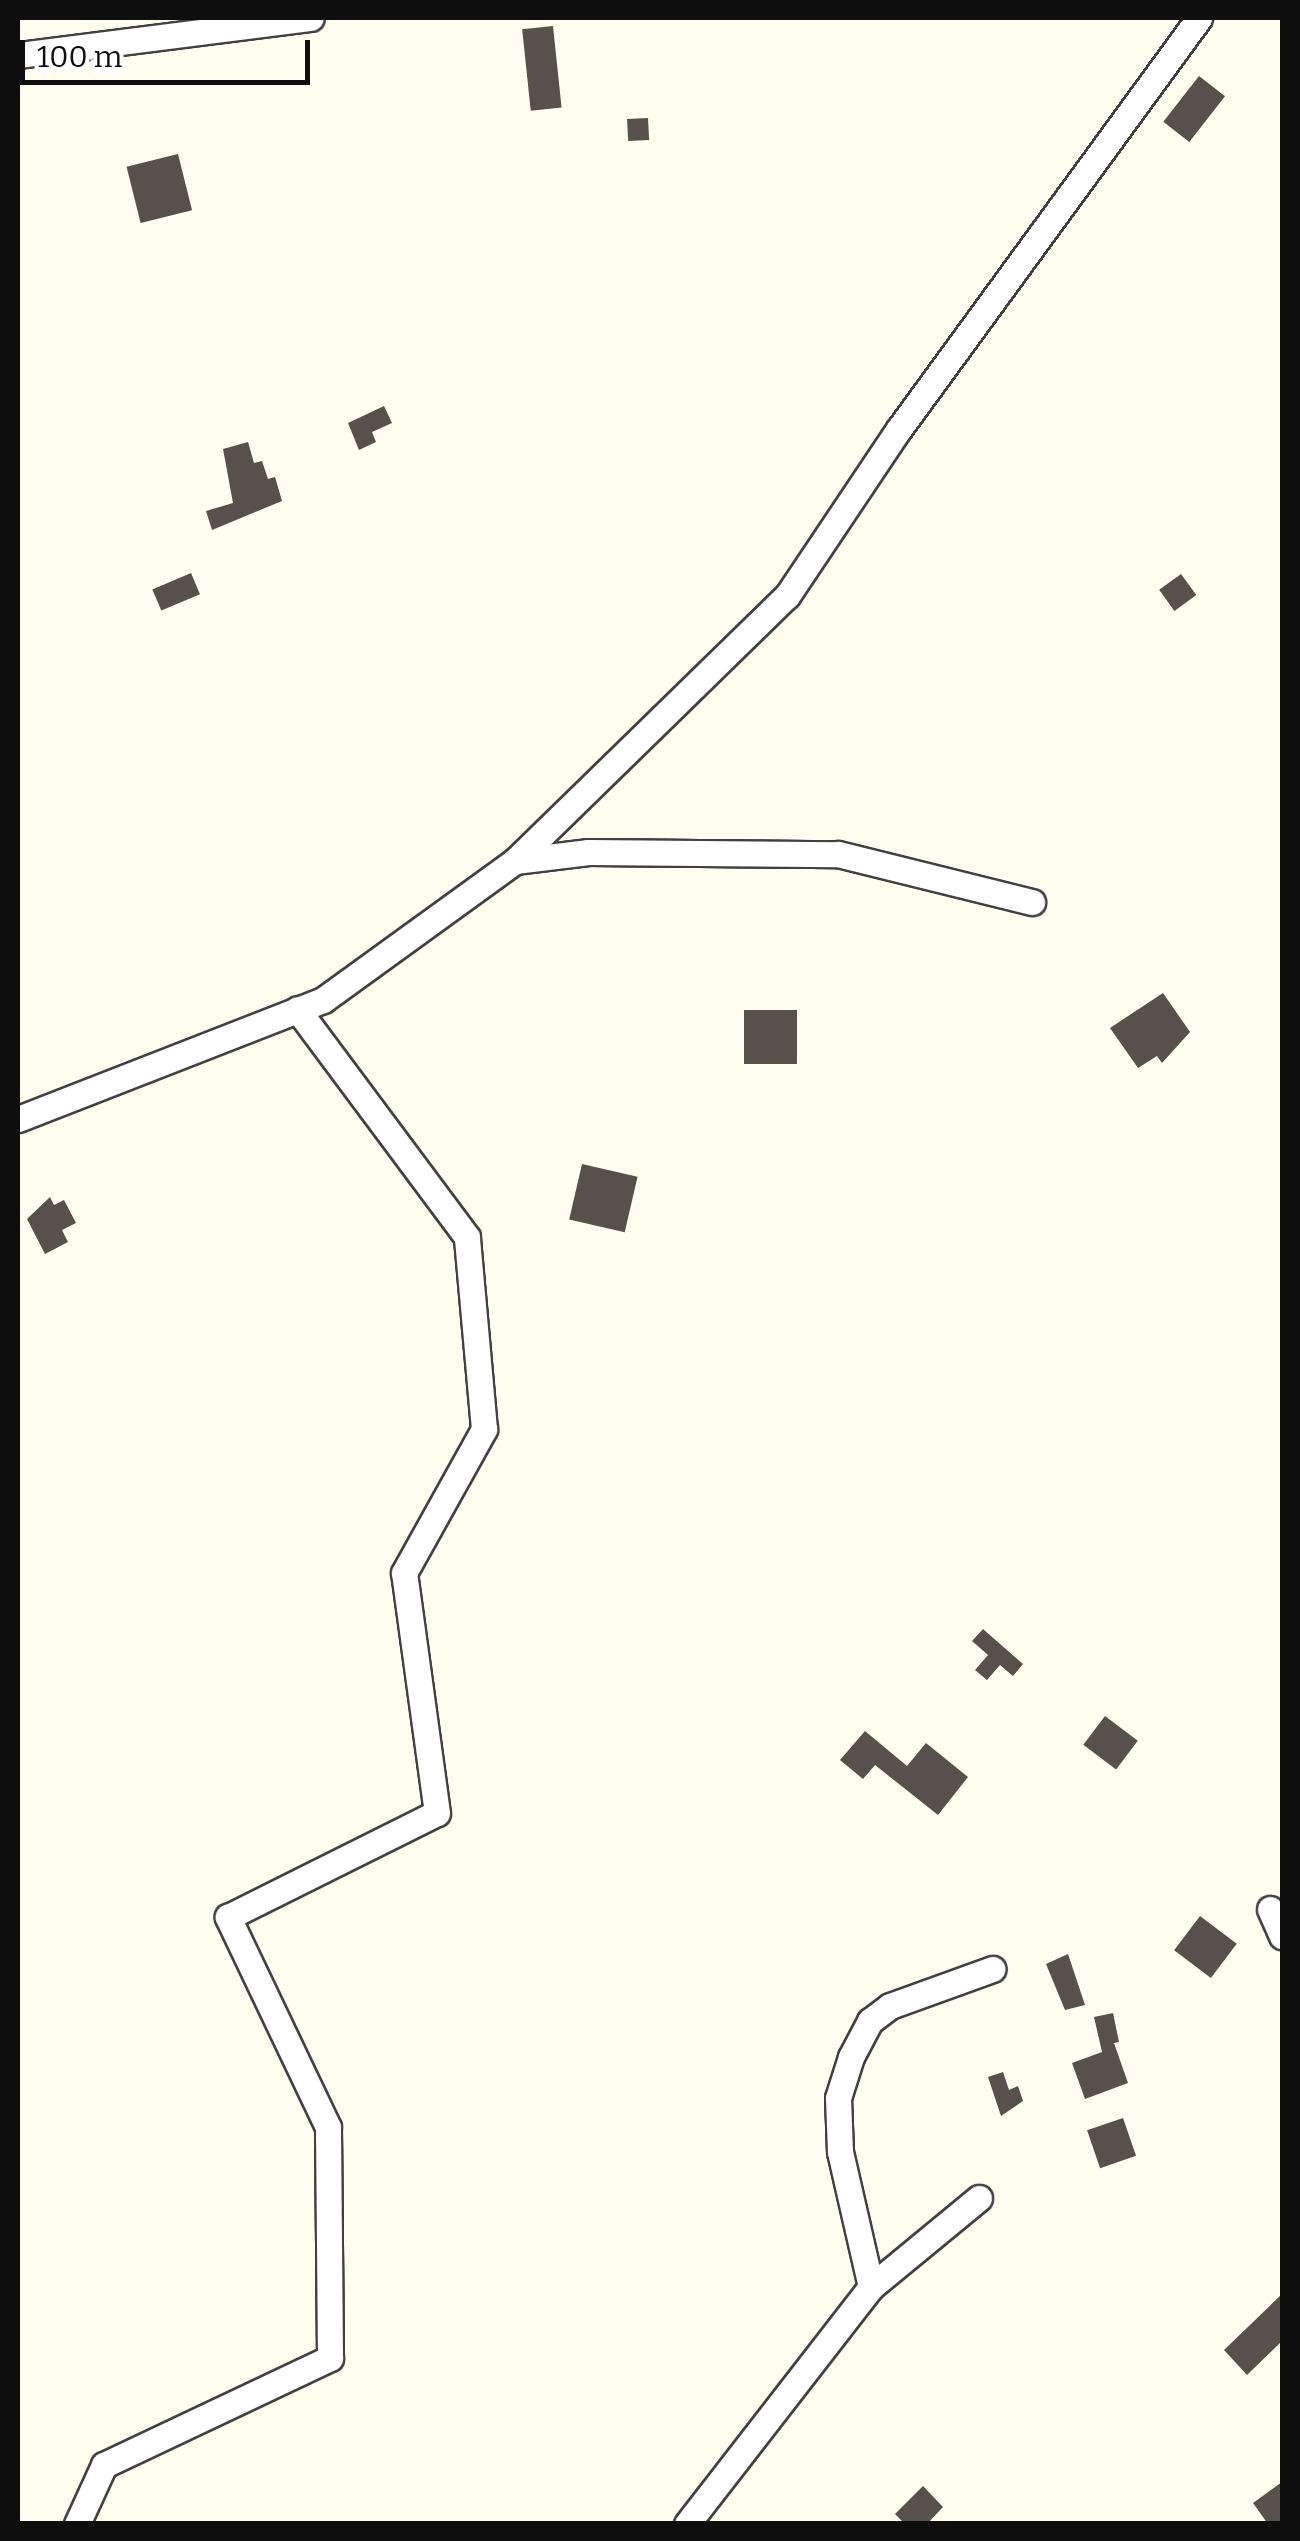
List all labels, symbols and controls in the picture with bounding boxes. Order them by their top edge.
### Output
scale bar [25,20,315,82]
text: 100 m [37,39,122,75]

